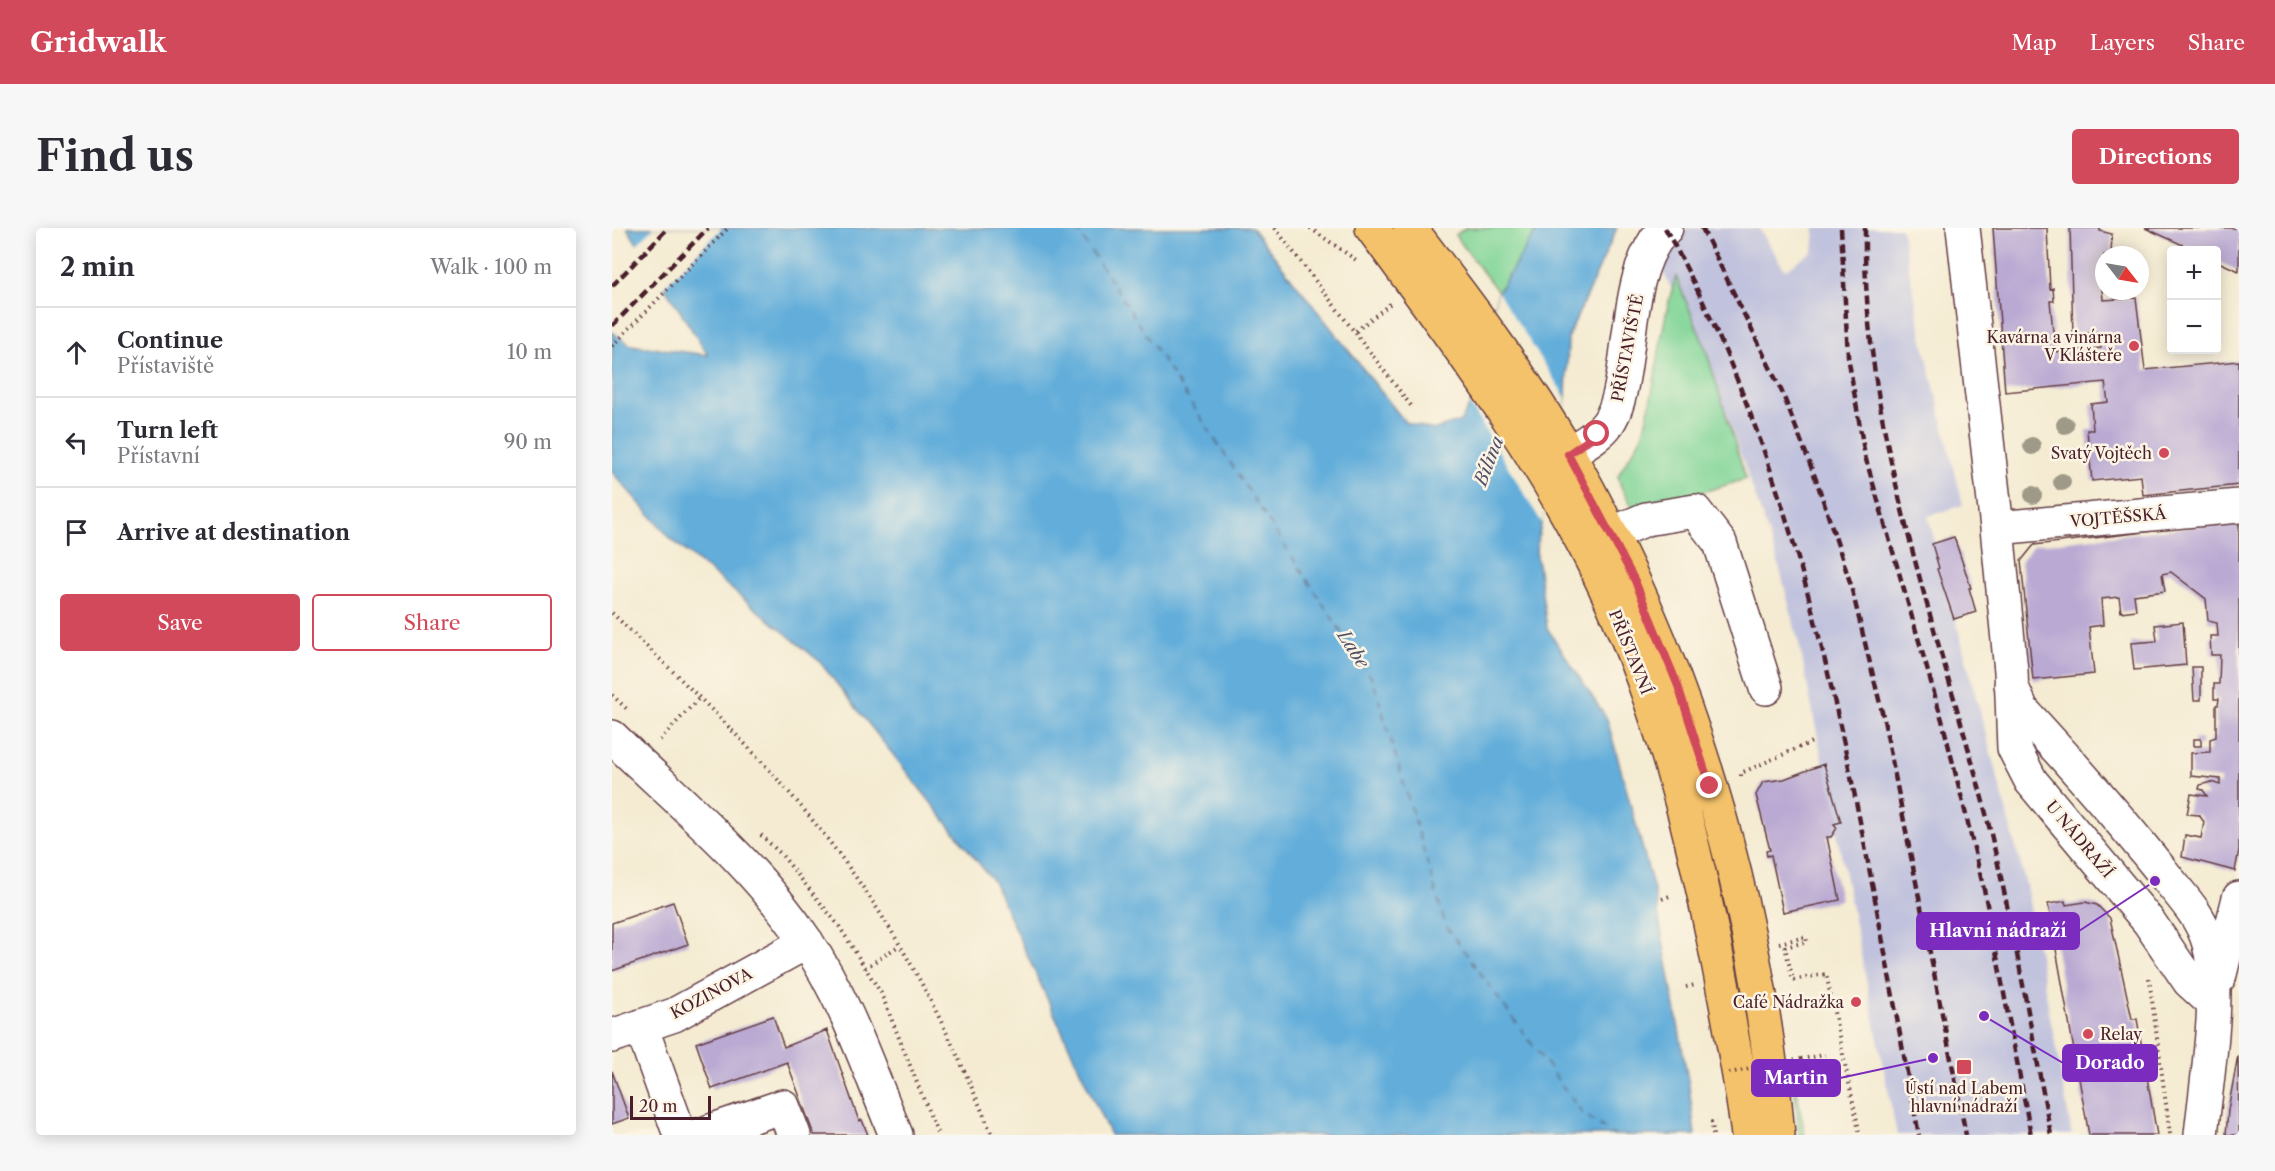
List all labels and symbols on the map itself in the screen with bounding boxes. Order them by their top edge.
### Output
north arrow [2095,246,2149,300]
street label: PŘÍSTAVIŠTĚ [1606,292,1647,404]
place label: Kavárna a vinárna V Klášteře [1986,327,2123,365]
marker: Kavárna a vinárna V Klášteře [2127,339,2141,353]
route start [1583,420,1609,446]
water label: Bílina [1469,433,1508,491]
place label: Svatý Vojtěch [2051,443,2152,463]
marker: Svatý Vojtěch [2157,446,2171,460]
street label: VOJTĚŠSKÁ [2068,502,2168,531]
street label: PŘÍSTAVNÍ [1605,606,1658,697]
water label: Labe [1331,624,1374,673]
route end [1696,772,1722,798]
street label: U NÁDRAŽÍ [2042,796,2119,882]
callout: Hlavní nádraží [1917,913,2079,949]
text: Hlavní nádraží [1929,920,2067,942]
street label: KOZINOVA [667,963,756,1023]
place label: Café Nádražka [1733,992,1845,1012]
marker: Café Nádražka [1849,995,1863,1009]
place label: Relay [2100,1024,2143,1044]
marker: Relay [2081,1027,2095,1041]
callout: Dorado [2063,1045,2157,1081]
text: Dorado [2075,1052,2145,1074]
marker: Ústí nad Labem hlavní nádraží [1955,1058,1973,1076]
callout: Martin [1752,1060,1840,1096]
text: Martin [1764,1067,1829,1089]
place label: Ústí nad Labem hlavní nádraží [1905,1078,2023,1116]
scale bar [630,1093,711,1120]

